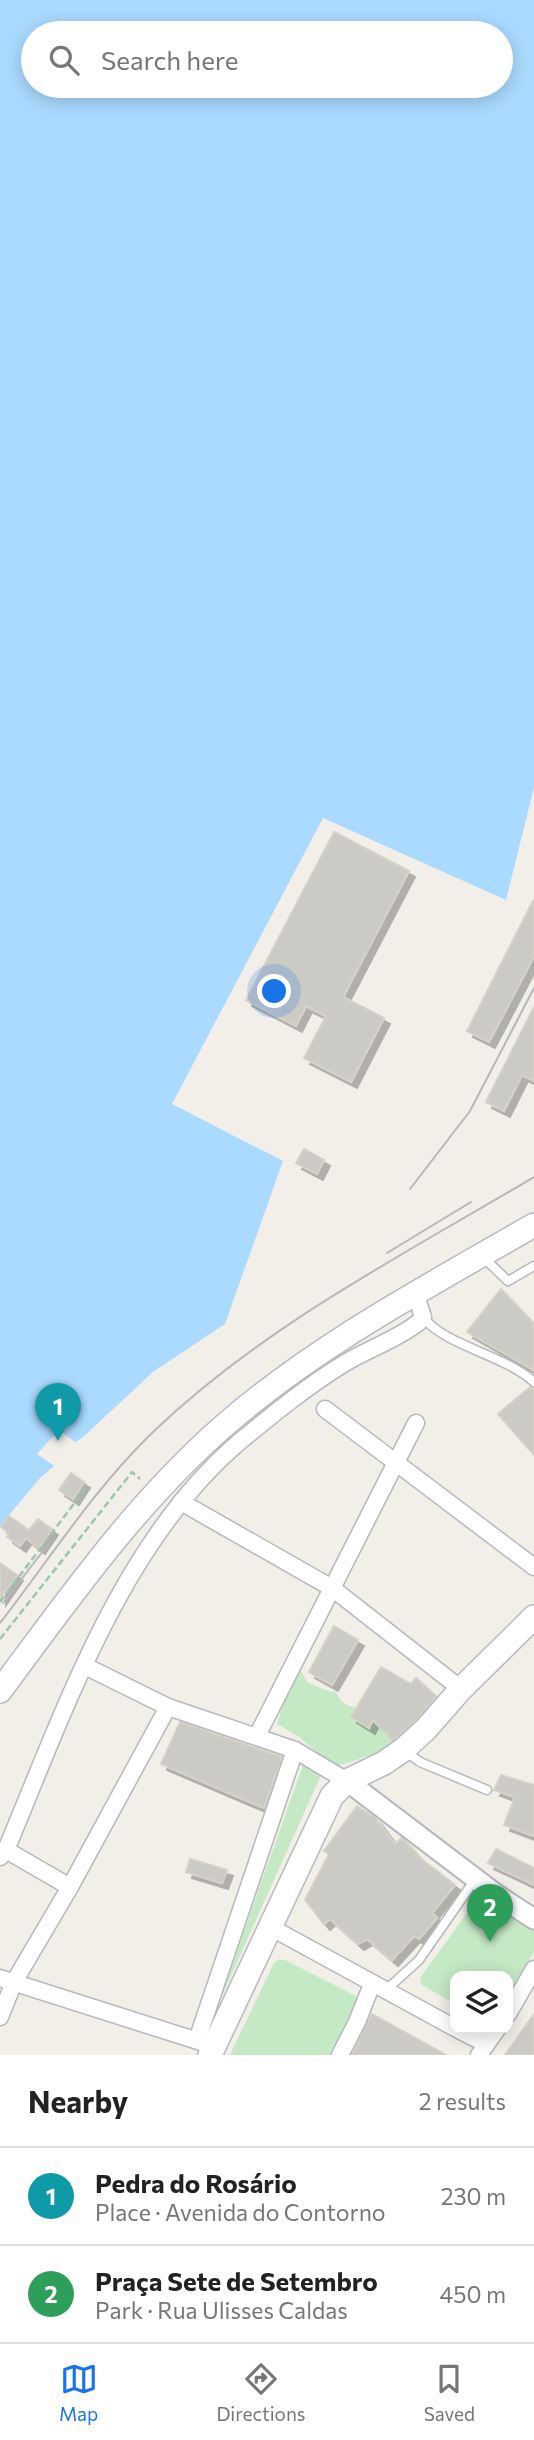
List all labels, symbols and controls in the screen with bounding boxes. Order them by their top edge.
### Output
search box [21,21,513,98]
icon: search [45,41,83,79]
text: Search here [101,44,239,75]
your location [257,974,291,1008]
pin: 1 [35,1383,81,1441]
pin: 2 [467,1884,513,1942]
map controls [450,1971,513,2034]
button: layers [450,1971,513,2034]
text: Nearby [28,2082,128,2119]
text: 2 results [419,2087,506,2115]
text: Pedra do Rosário [95,2167,297,2198]
text: 1 [46,2182,56,2210]
text: 230 m [441,2182,506,2210]
text: Place · Avenida do Contorno [95,2198,386,2226]
text: Praça Sete de Setembro [95,2265,378,2296]
text: 2 [44,2280,58,2308]
text: 450 m [440,2280,506,2308]
text: Park · Rua Ulisses Caldas [95,2296,348,2324]
tab: Map [59,2360,98,2425]
tab: Directions [216,2360,306,2425]
tab: Saved [424,2360,475,2425]

